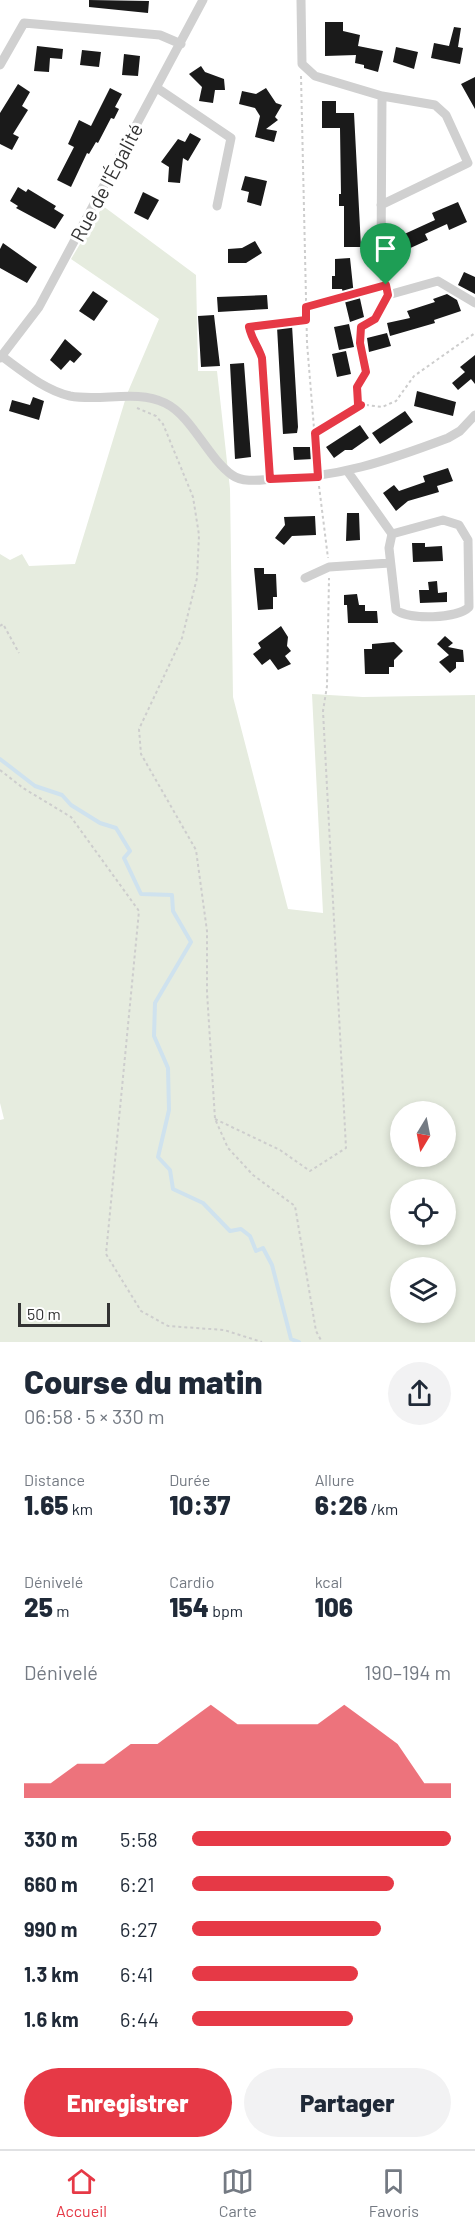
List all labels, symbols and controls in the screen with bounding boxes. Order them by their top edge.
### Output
street label: Rue de l'Égalité [65,119,147,245]
pin [360,223,411,285]
icon: arrive [369,232,402,265]
north arrow [390,1101,456,1167]
map controls [390,1101,456,1323]
button: locate [390,1179,456,1245]
button: layers [390,1257,456,1323]
scale bar [18,1300,110,1328]
text: 50 m [27,1304,61,1323]
text: Course du matin [24,1361,263,1401]
button: share [388,1362,451,1425]
text: 06:58 · 5 × 330 m [24,1404,164,1428]
text: Distance [24,1470,85,1489]
text: Durée [169,1470,210,1489]
text: Allure [315,1470,355,1489]
text: 1.65 [24,1489,69,1520]
text: 10:37 [169,1489,230,1520]
text: 6:26 [315,1489,367,1520]
text: km [69,1499,93,1518]
text: /km [367,1499,398,1518]
text: Dénivelé [24,1572,83,1591]
text: Cardio [169,1572,214,1591]
text: kcal [315,1572,343,1591]
text: 25 [24,1591,53,1622]
text: 154 [169,1591,209,1622]
text: 106 [315,1591,353,1622]
text: m [53,1601,69,1620]
text: bpm [209,1601,243,1620]
text: Dénivelé [24,1660,98,1684]
text: 190–194 m [364,1660,451,1684]
text: 330 m [24,1827,78,1851]
text: 5:58 [120,1827,158,1851]
text: 660 m [24,1872,78,1896]
text: 6:21 [120,1872,155,1896]
text: 990 m [24,1917,77,1941]
text: 6:27 [120,1917,157,1941]
text: 1.3 km [24,1962,79,1986]
text: 6:41 [120,1962,153,1986]
text: 1.6 km [24,2007,79,2031]
text: 6:44 [120,2007,159,2031]
button: Enregistrer [24,2068,232,2137]
button: Partager [244,2068,451,2137]
tab: Accueil [56,2165,107,2220]
tab: Carte [219,2165,257,2220]
tab: Favoris [369,2165,419,2220]

